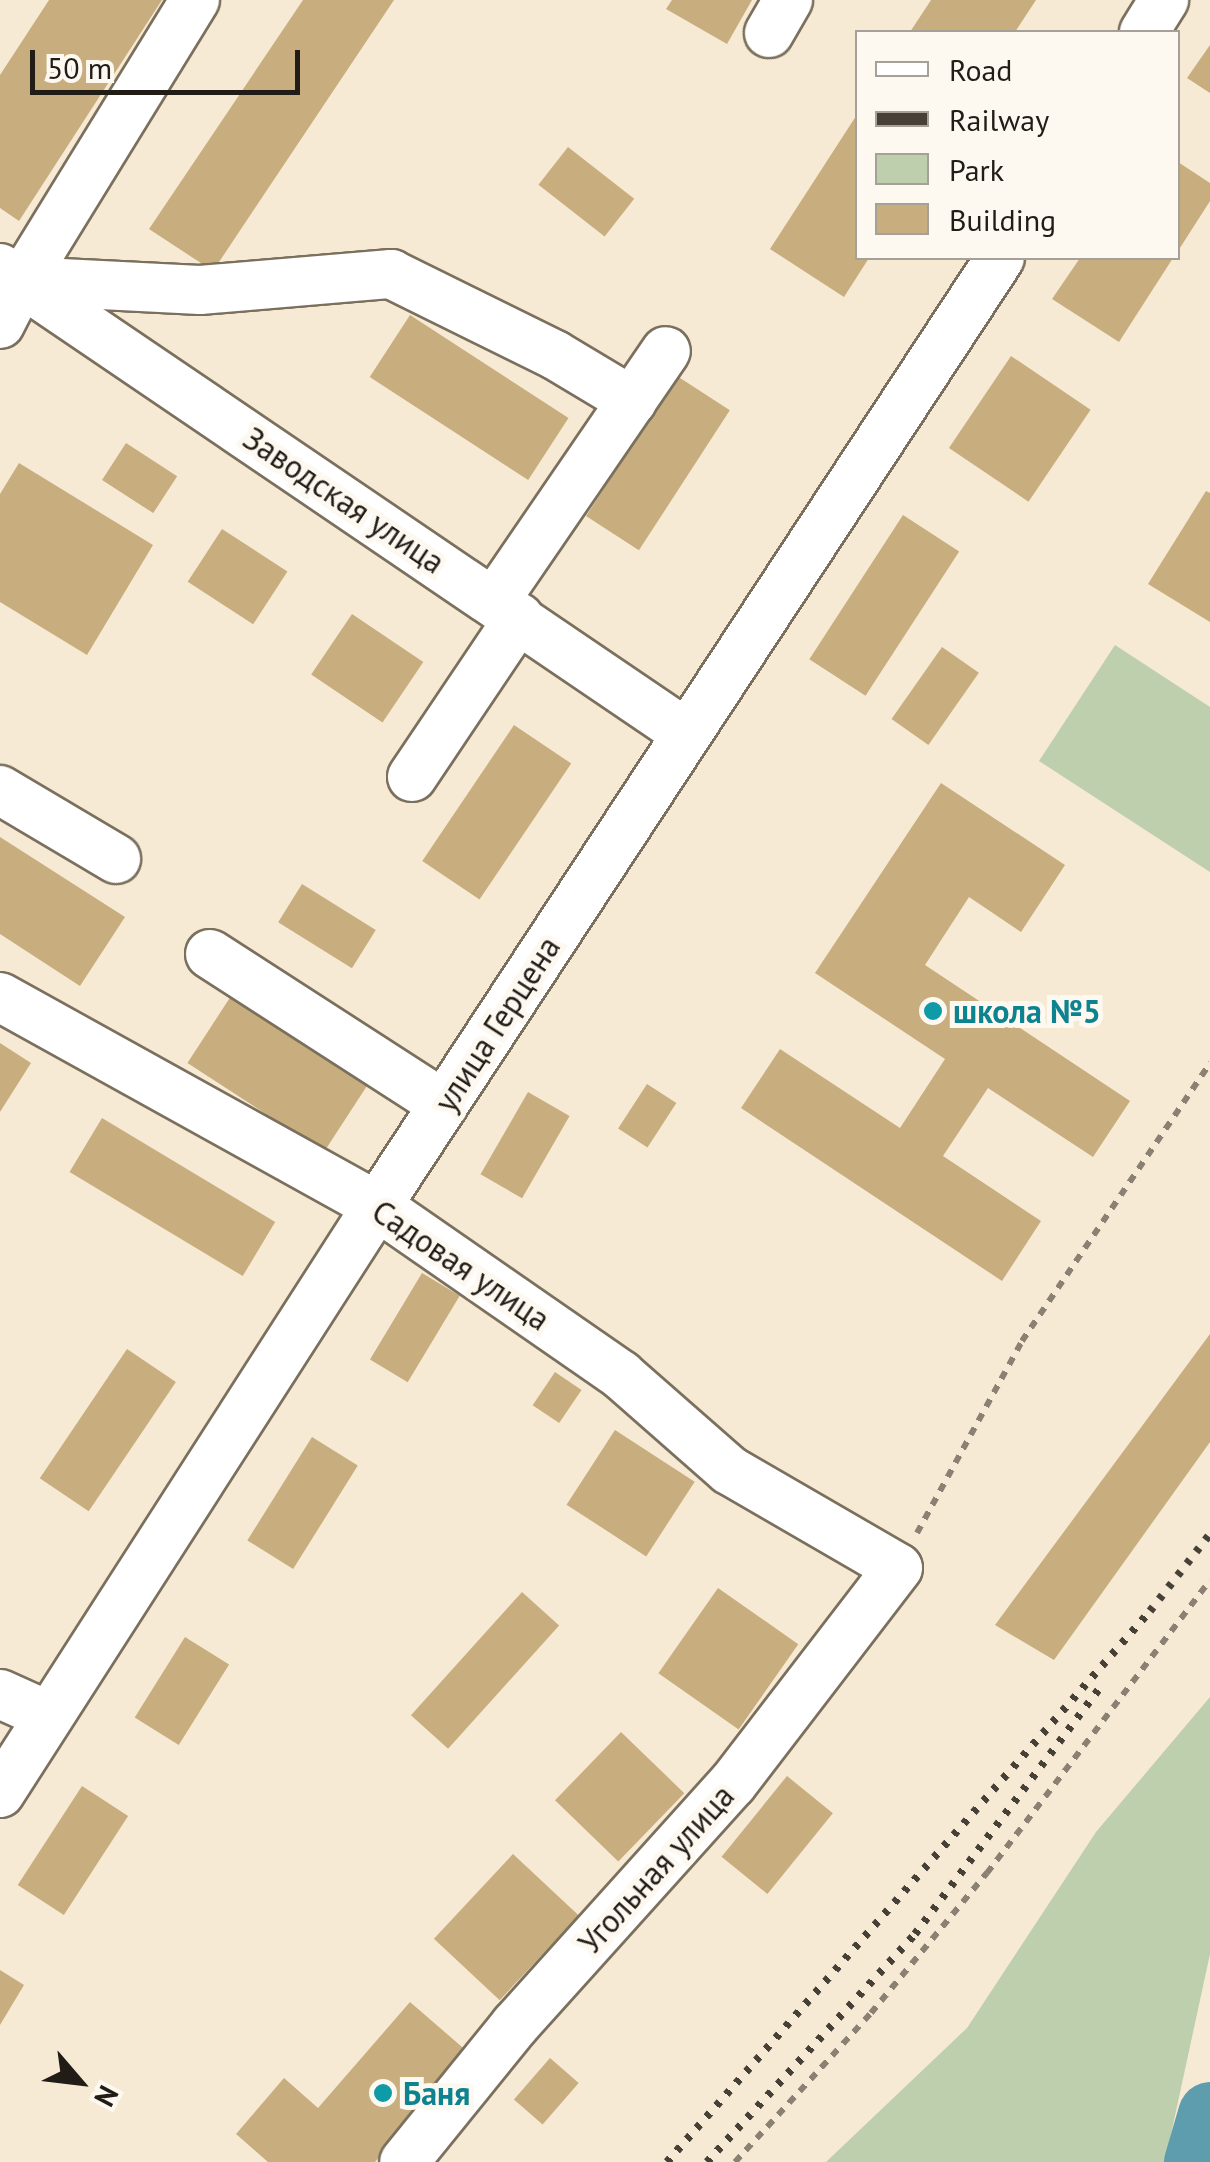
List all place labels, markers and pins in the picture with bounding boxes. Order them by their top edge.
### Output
place label: школа №5 [953,992,1101,1030]
marker: школа №5 [922,1000,944,1022]
place label: Баня [403,2074,470,2112]
marker: Баня [372,2082,394,2104]

